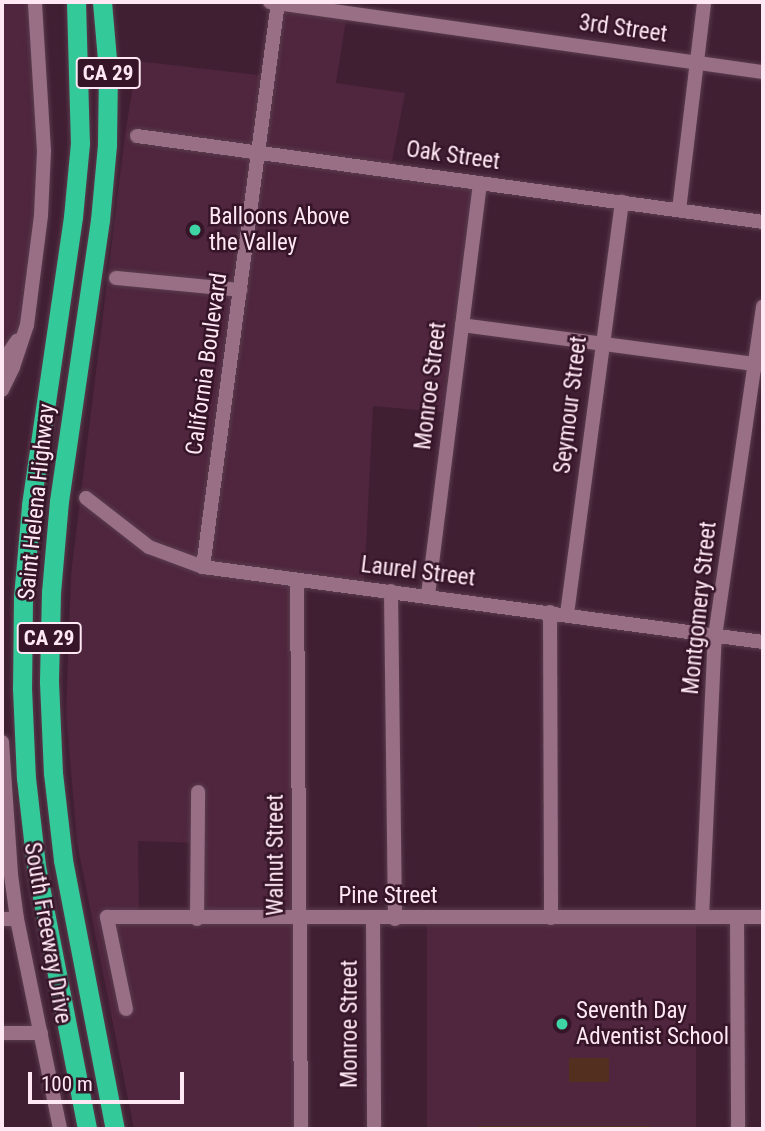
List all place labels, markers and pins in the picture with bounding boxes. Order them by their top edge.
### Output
place label: Balloons Above the Valley [209,203,350,257]
marker: Balloons Above the Valley [187,222,203,238]
place label: Seventh Day Adventist School [576,997,729,1051]
marker: Seventh Day Adventist School [554,1016,570,1032]

